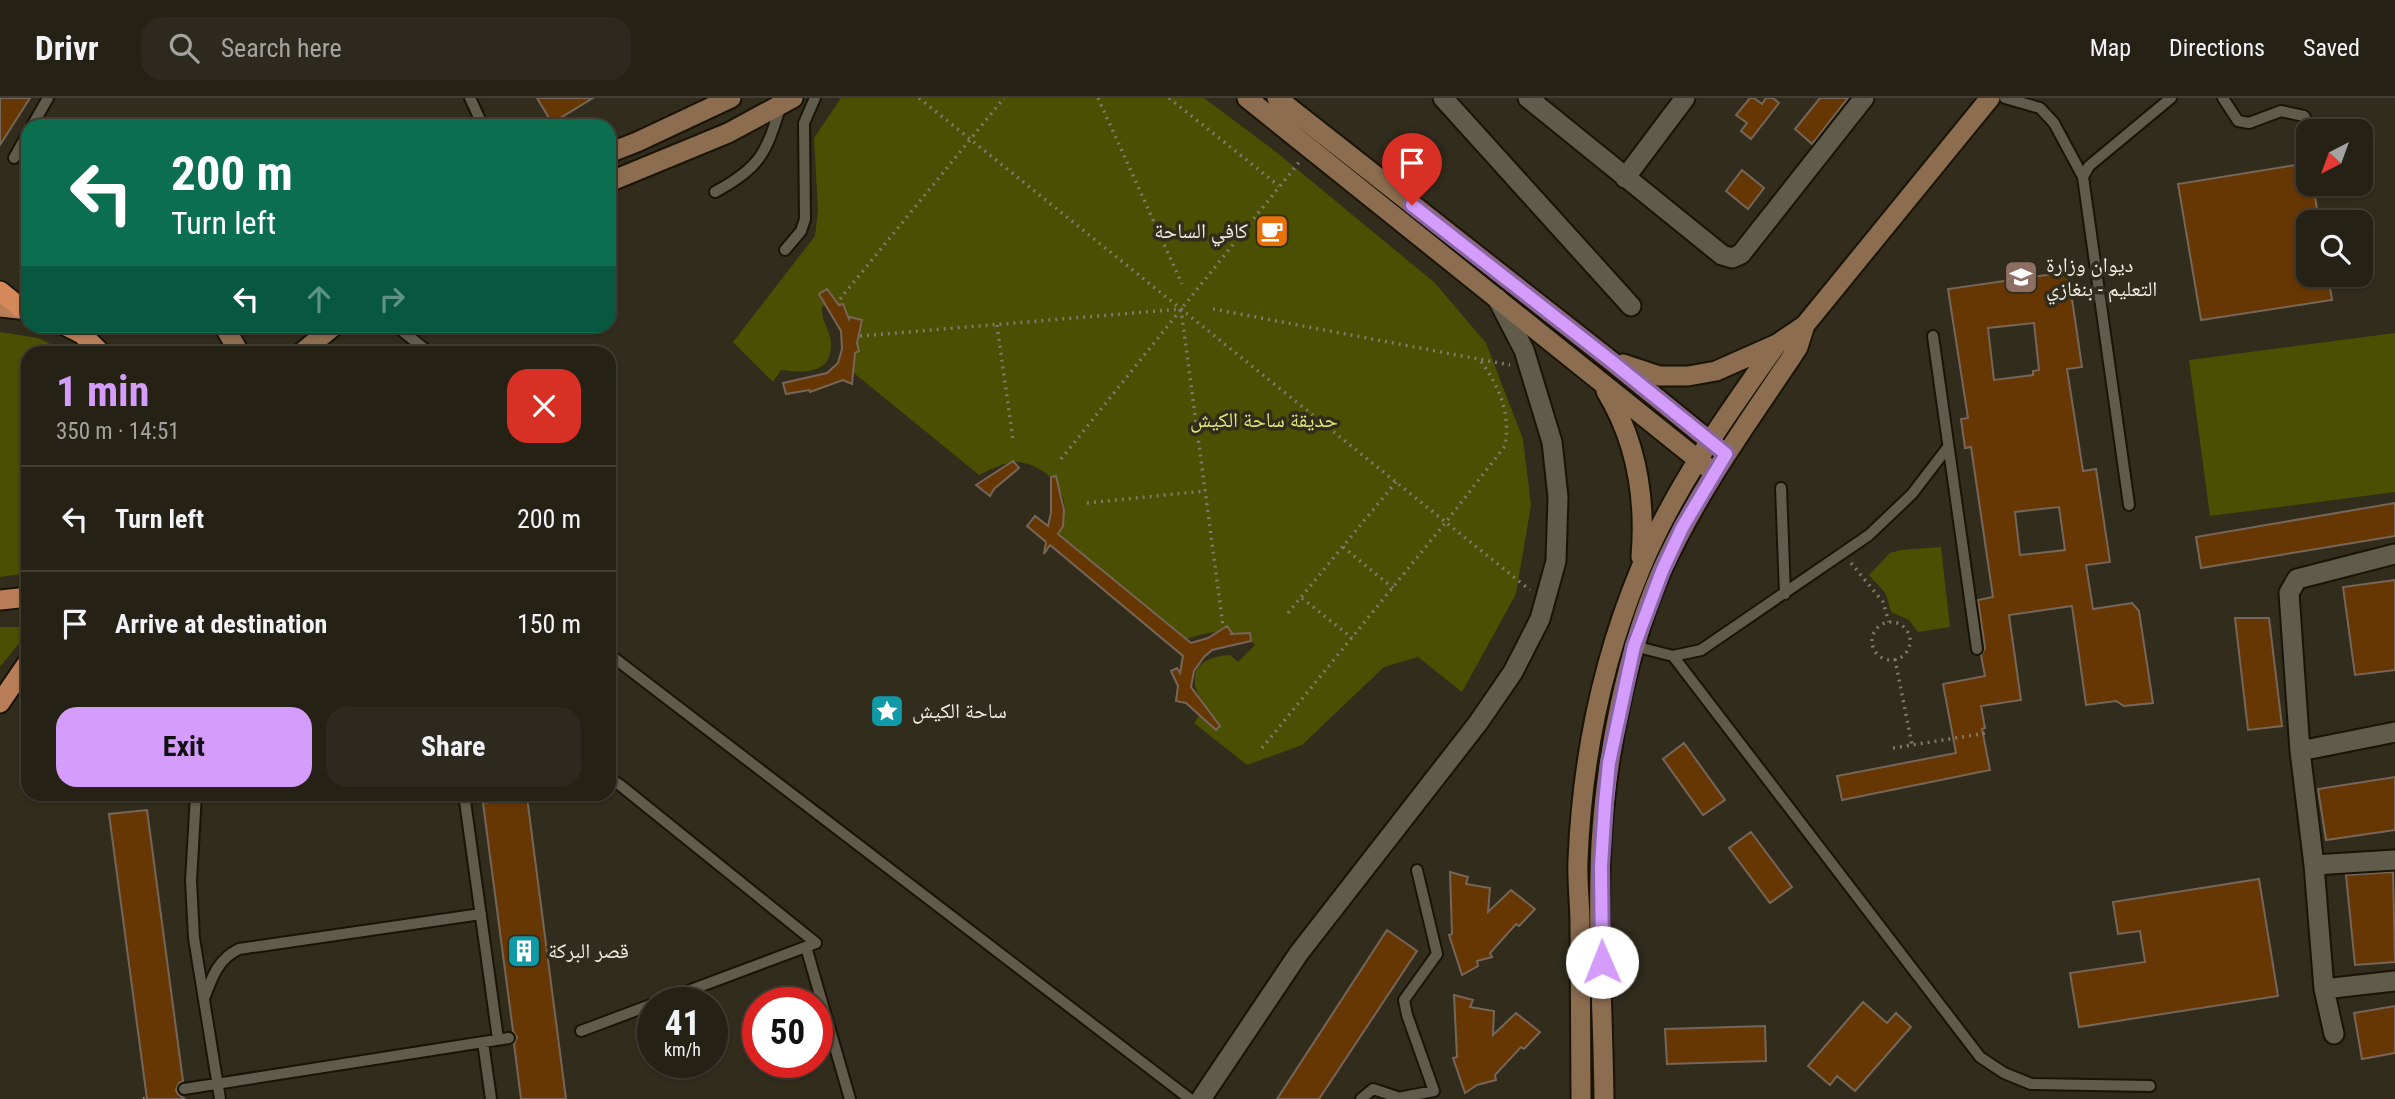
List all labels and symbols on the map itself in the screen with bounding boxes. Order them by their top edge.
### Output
north arrow [2296,119,2373,196]
pin [1382,133,1442,205]
cafe icon: كافي الساحة [1253,212,1291,250]
place label: كافي الساحة [1154,219,1248,247]
place label: ديوان وزارة التعليم - بنغازي [2046,253,2157,305]
school or university icon: ديوان وزارة التعليم - بنغازي [2002,258,2040,296]
park label: حديقة ساحة الكيش [1190,408,1338,433]
place icon: ساحة الكيش [868,692,906,730]
place label: ساحة الكيش [912,699,1007,724]
position arrow [1565,925,1639,999]
building icon: قصر البركة [505,932,543,970]
place label: قصر البركة [548,939,629,963]
speed limit sign: 50 [742,987,833,1078]

